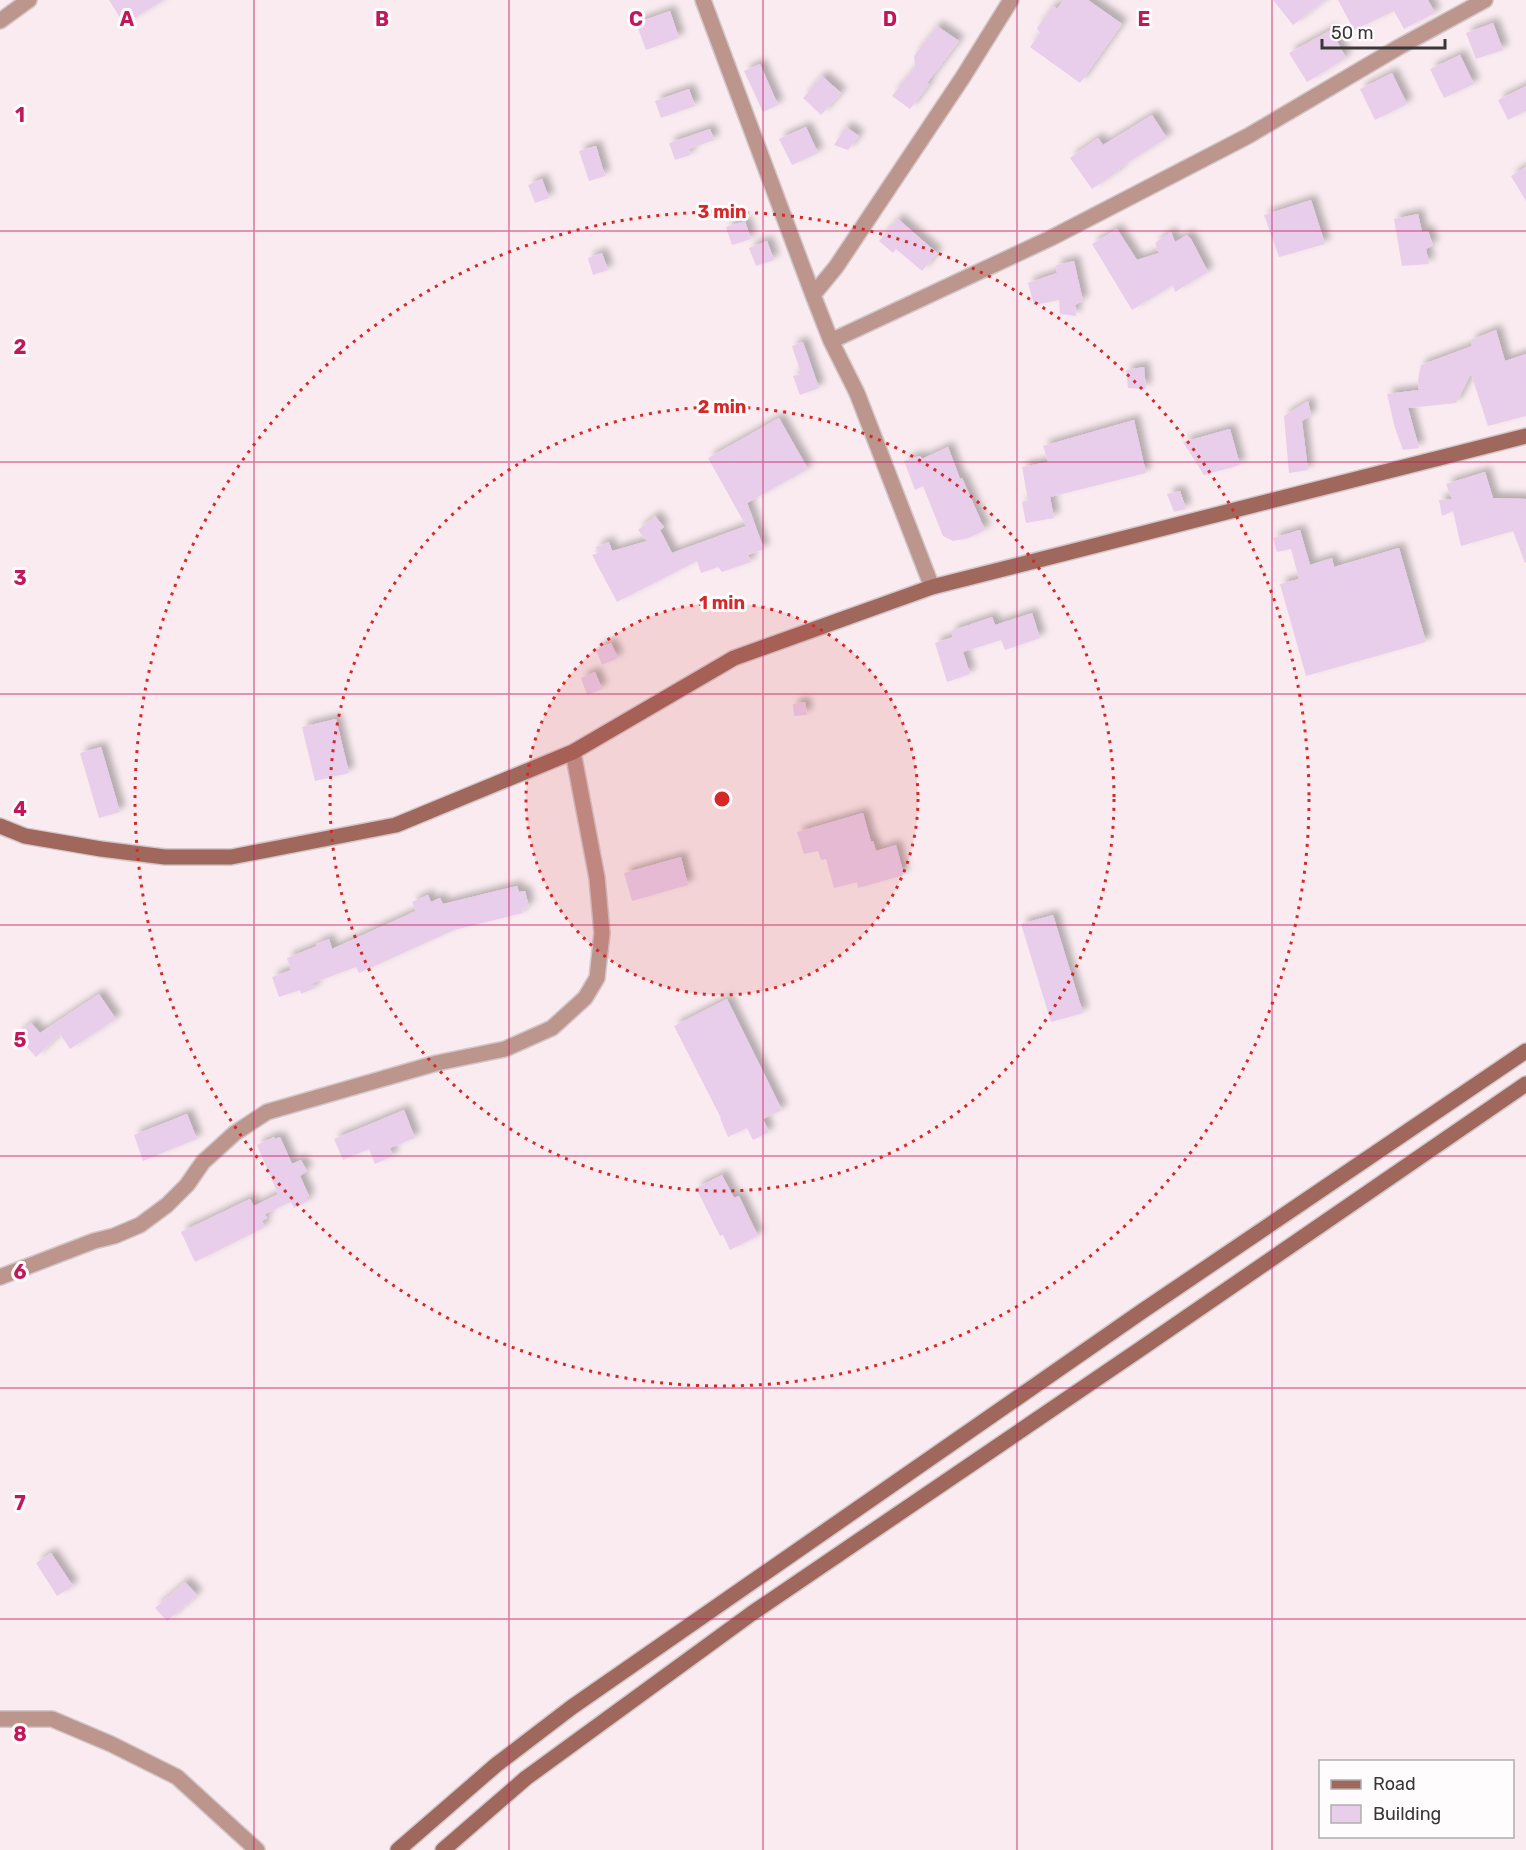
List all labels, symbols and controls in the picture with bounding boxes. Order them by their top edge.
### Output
text: A [120,7,135,31]
text: B [375,7,389,31]
text: C [629,7,643,31]
text: D [883,7,897,31]
text: E [1138,7,1150,31]
scale bar [1322,12,1445,50]
text: 50 m [1331,22,1374,44]
text: 1 [15,103,25,127]
text: 3 min [698,201,746,223]
text: 2 [14,335,27,359]
text: 2 min [698,396,746,418]
text: 3 [13,566,27,590]
text: 1 min [699,592,745,614]
centre of rings [712,789,732,809]
text: 4 [13,797,27,821]
text: 5 [14,1028,27,1052]
text: 6 [13,1260,27,1284]
text: 7 [14,1491,26,1515]
text: 8 [13,1722,27,1746]
legend [1319,1760,1514,1838]
text: Road [1373,1773,1416,1795]
text: Building [1373,1803,1441,1825]

